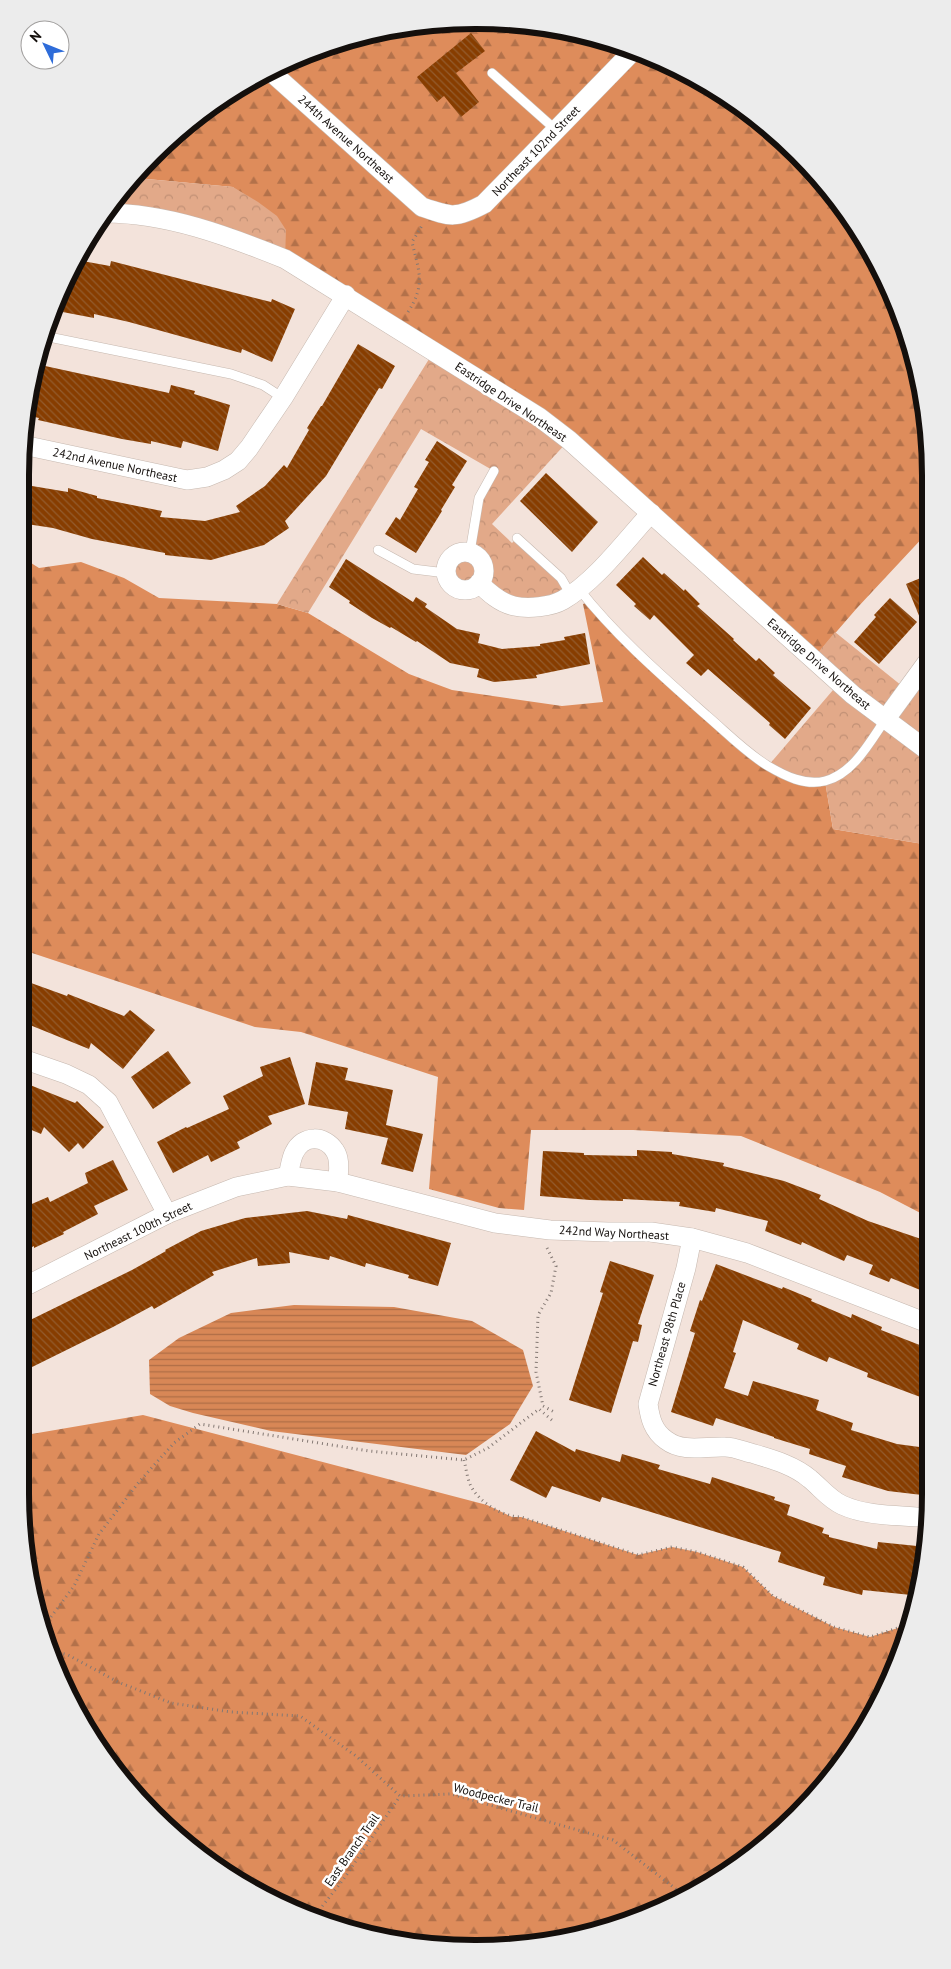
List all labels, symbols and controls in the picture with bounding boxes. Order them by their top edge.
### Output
north arrow [20,20,70,70]
text: N [26,27,45,46]
street label: 244th Avenue Northeast [295,91,398,186]
street label: Northeast 102nd Street [488,102,583,199]
street label: Eastridge Drive Northeast [452,359,570,445]
street label: 242nd Avenue Northeast [51,444,179,485]
street label: Eastridge Drive Northeast [765,615,874,713]
street label: Northeast 100th Street [81,1198,194,1263]
street label: 242nd Way Northeast [559,1222,669,1243]
street label: Northeast 98th Place [644,1280,689,1388]
street label: Woodpecker Trail [452,1780,541,1815]
street label: East Branch Trail [321,1810,382,1889]

